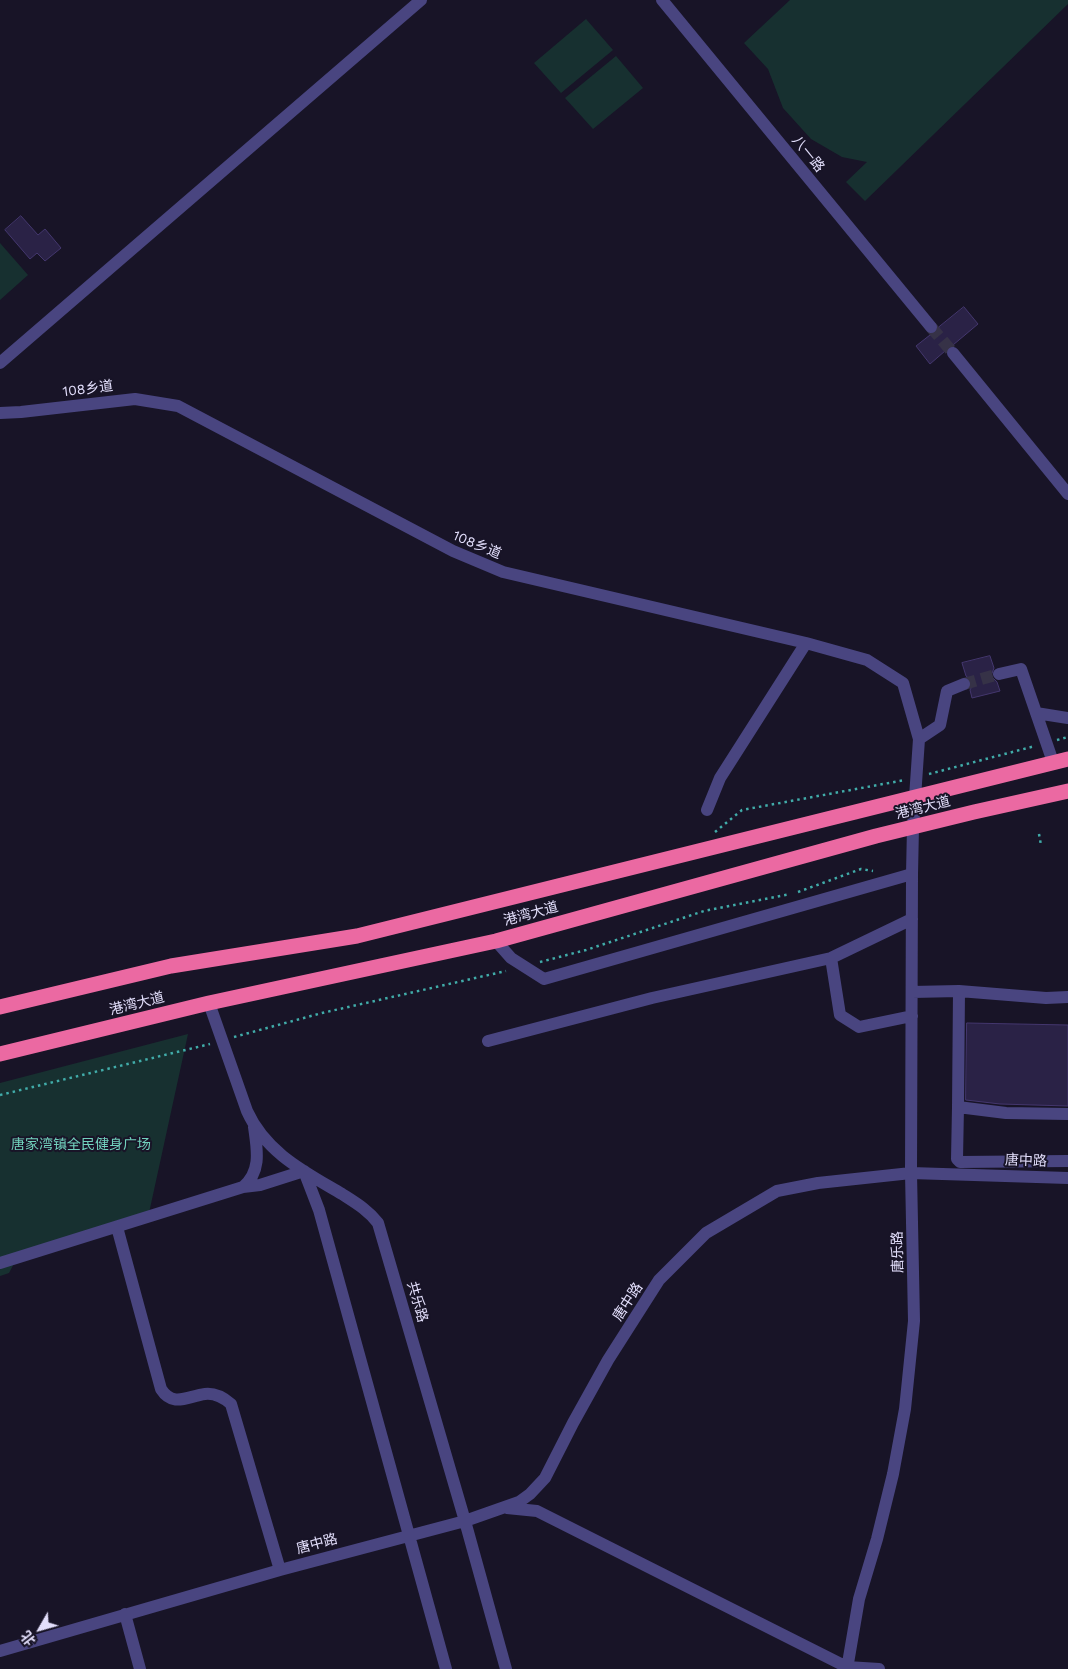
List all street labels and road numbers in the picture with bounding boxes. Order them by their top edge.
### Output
street label: 八一路 [788,132,828,176]
street label: 108乡道 [62,378,114,400]
street label: 108乡道 [450,527,504,563]
street label: 港湾大道 [894,793,952,823]
street label: 港湾大道 [502,899,560,929]
street label: 港湾大道 [108,989,166,1019]
street label: 唐中路 [1005,1152,1047,1170]
street label: 唐乐路 [889,1231,907,1273]
street label: 共乐路 [403,1279,431,1325]
street label: 唐中路 [610,1280,646,1324]
street label: 唐中路 [295,1530,339,1558]

